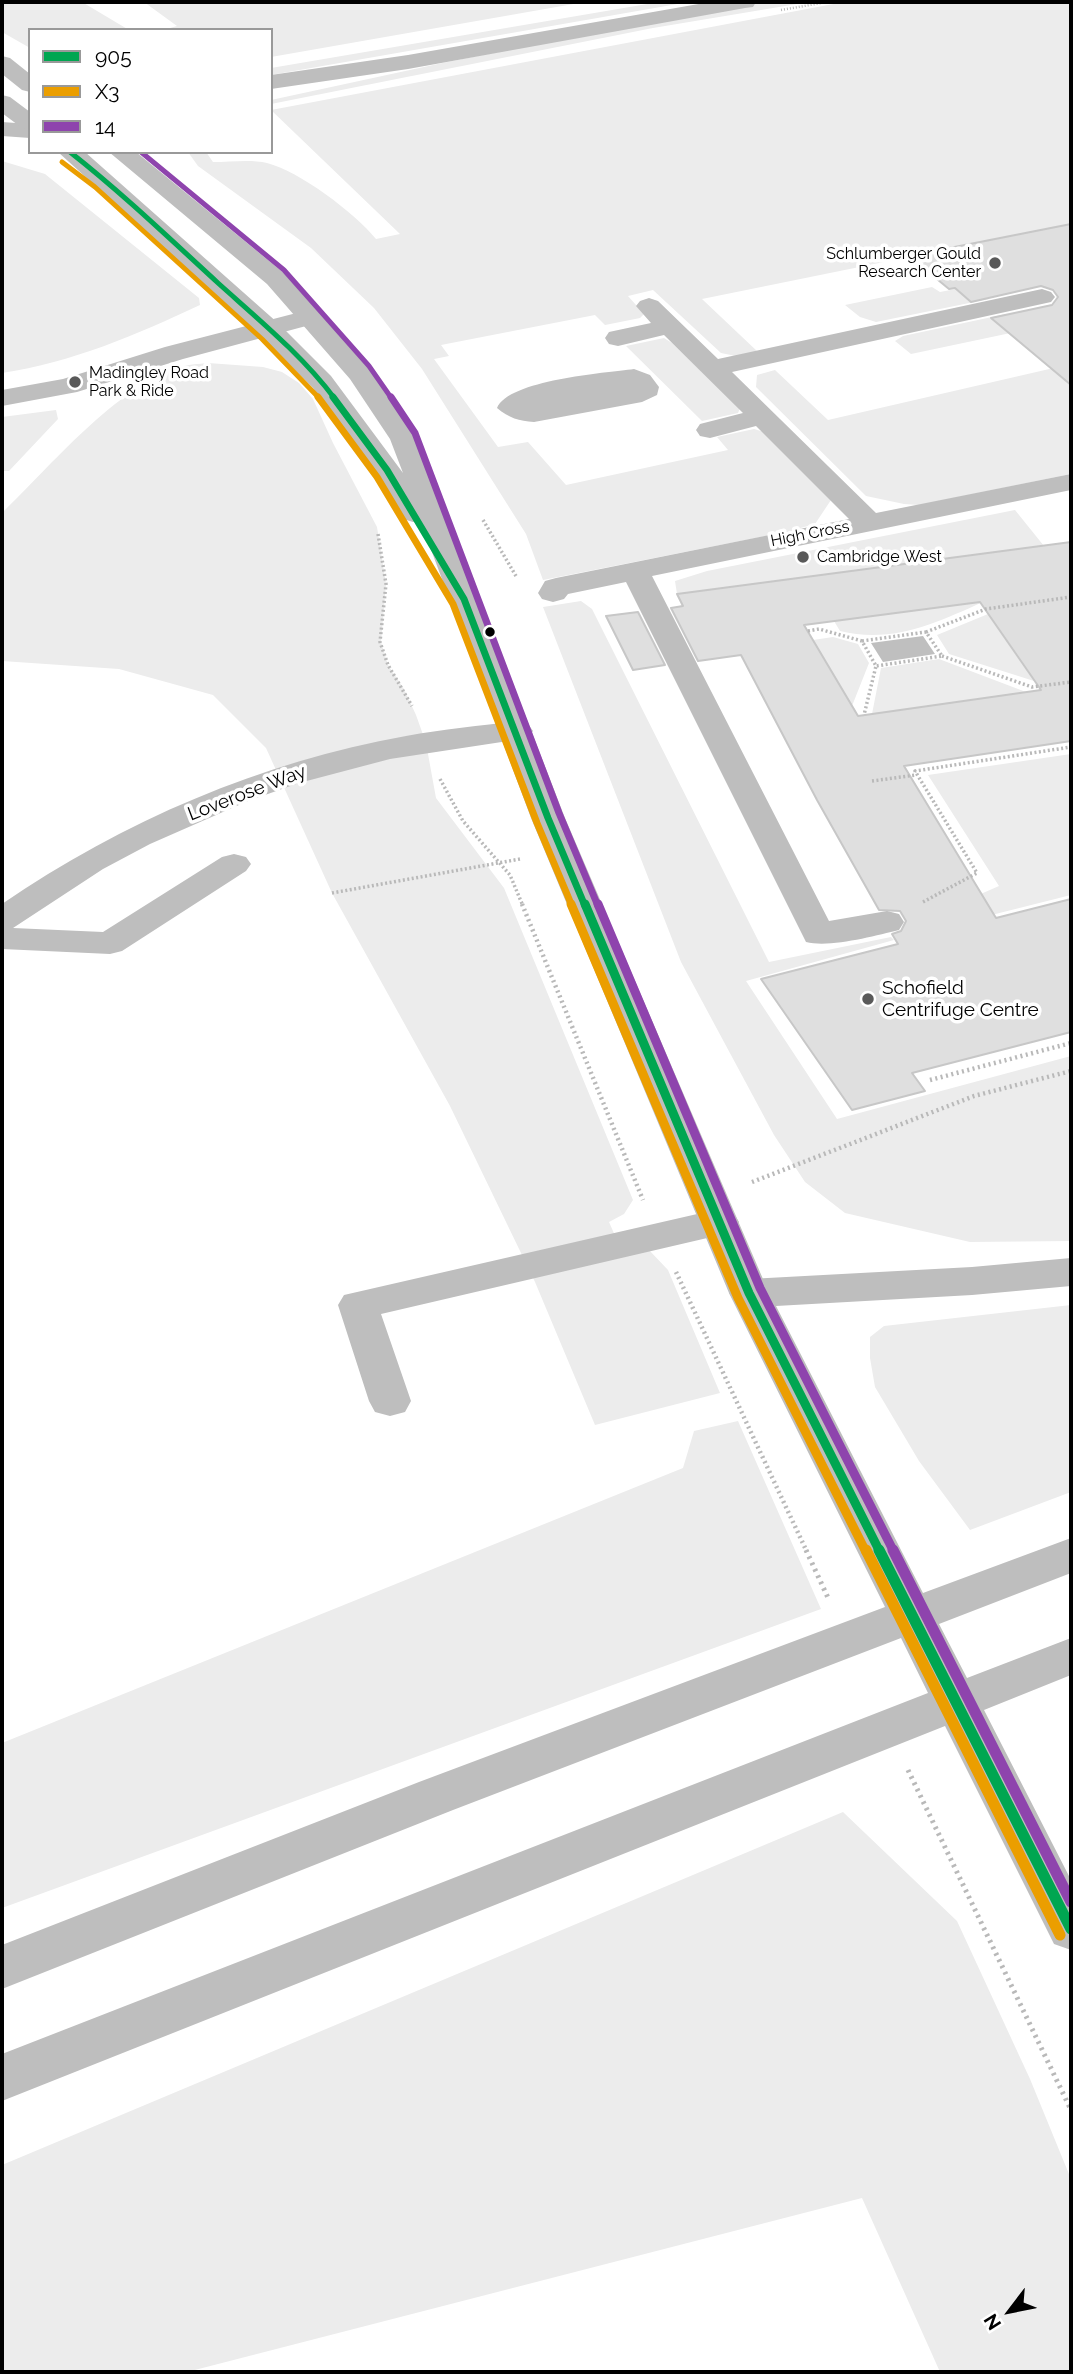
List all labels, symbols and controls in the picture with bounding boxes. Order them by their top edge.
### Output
legend [28,28,273,154]
text: 905 [95,44,132,69]
text: X3 [95,79,120,104]
text: 14 [95,114,115,139]
place label: Schlumberger Gould Research Center [826,244,981,282]
marker: Schlumberger Gould Research Center [987,255,1003,271]
place label: Madingley Road Park & Ride [89,363,209,401]
marker: Madingley Road Park & Ride [67,374,83,390]
street label: High Cross [769,517,851,551]
place label: Cambridge West [817,547,942,567]
marker: Cambridge West [795,549,811,565]
unlabelled marker [483,625,497,639]
street label: Loverose Way [185,760,309,826]
place label: Schofield Centrifuge Centre [882,977,1039,1021]
marker: Schofield Centrifuge Centre [860,991,876,1007]
north arrow [975,2276,1045,2346]
text: N [979,2310,1005,2334]

